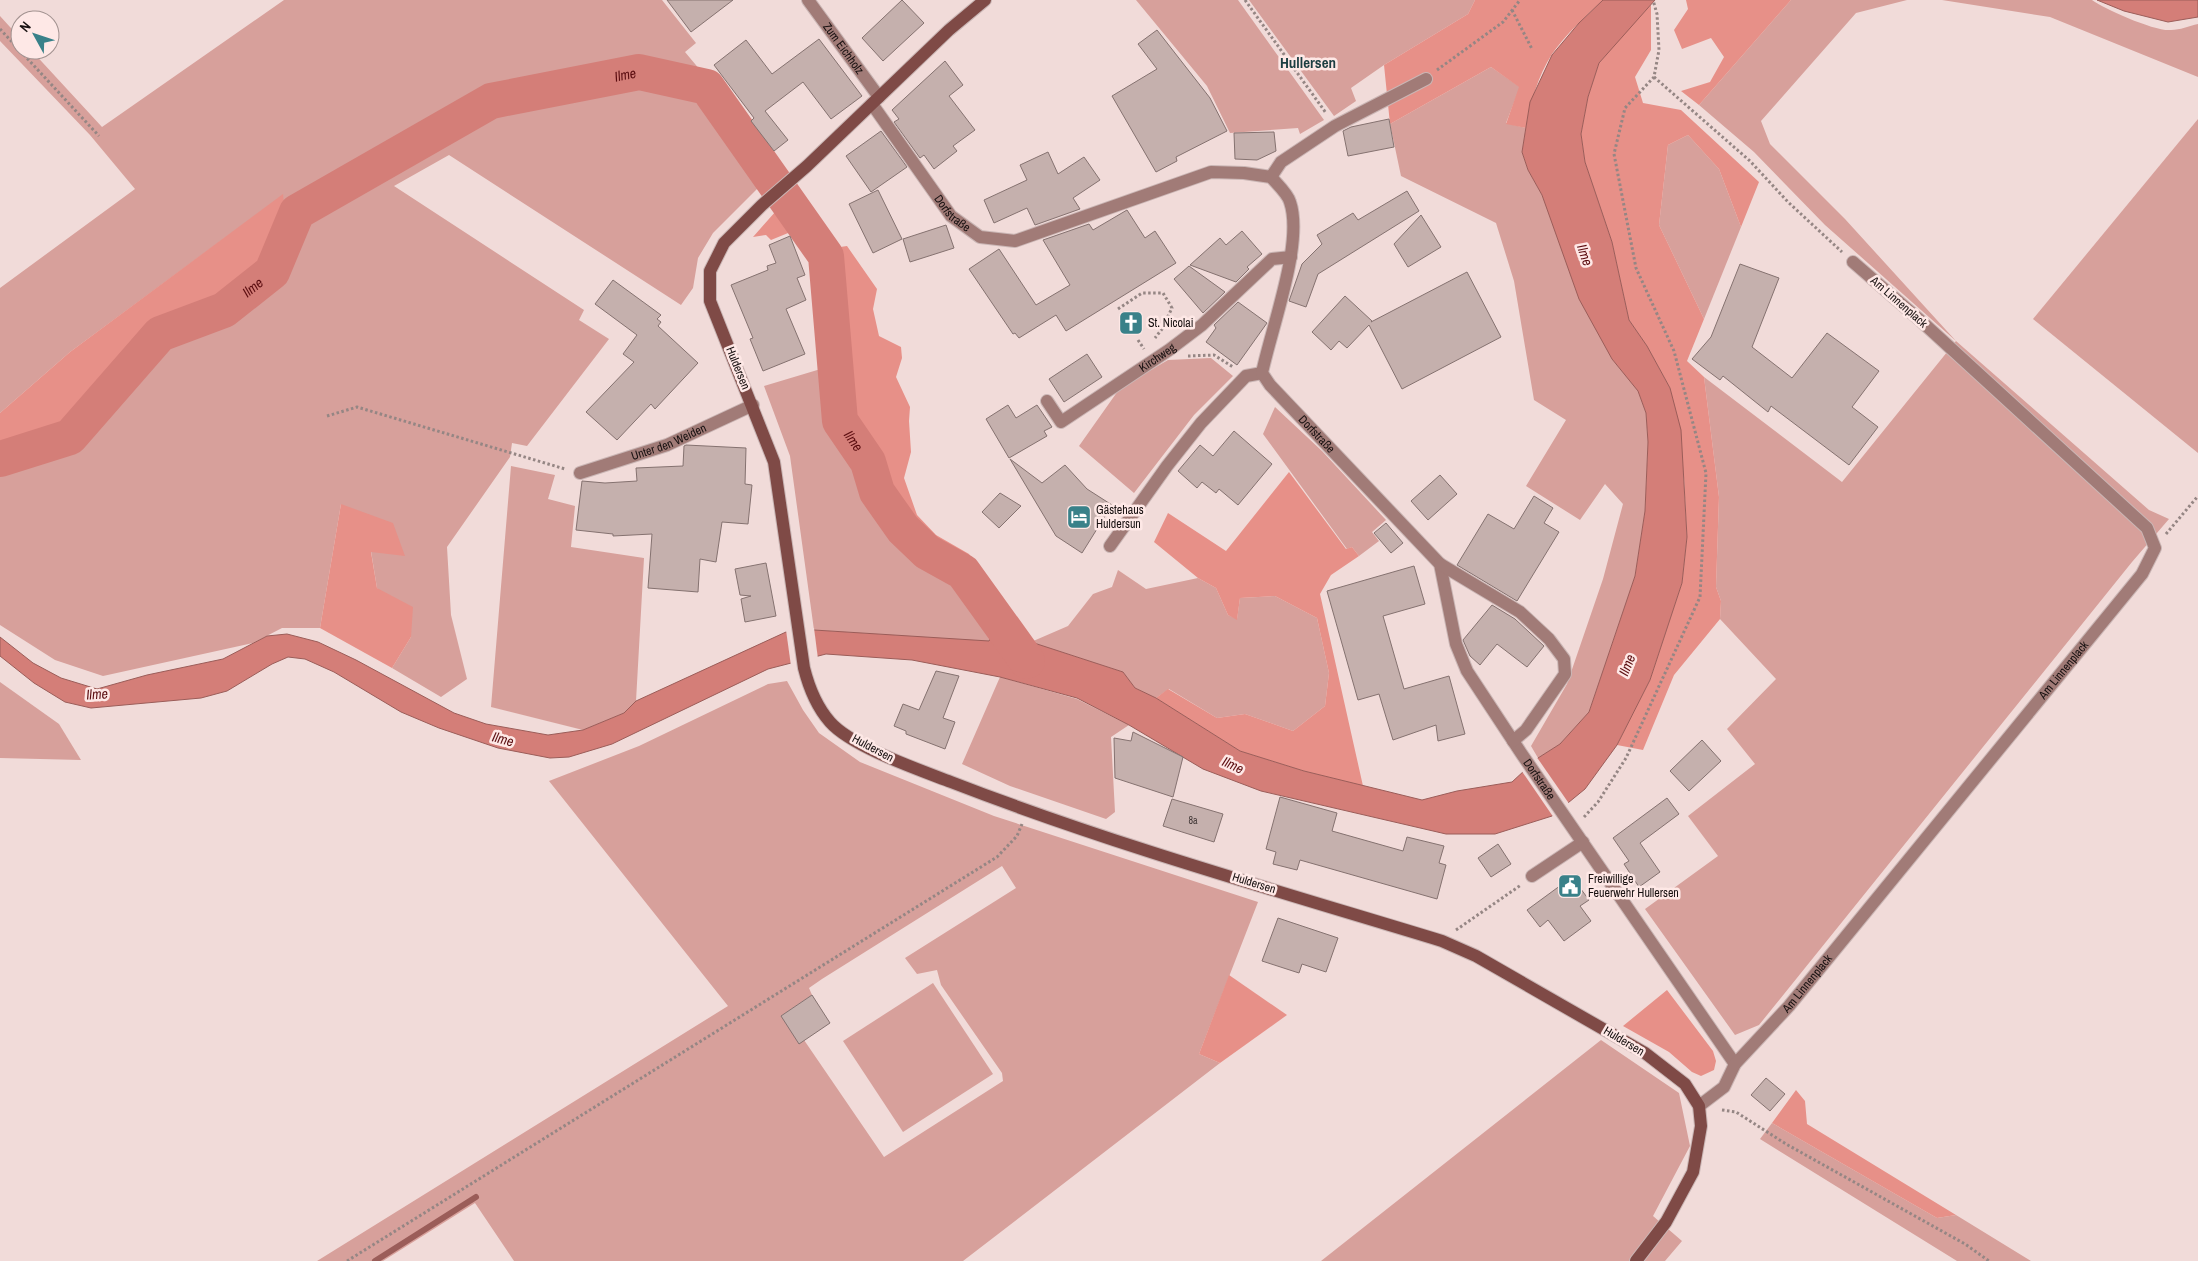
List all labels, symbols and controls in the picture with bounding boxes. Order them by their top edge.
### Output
north arrow [10,10,60,60]
text: N [15,18,35,36]
street label: Zum Eichholz [819,19,868,78]
district label: Hullersen [1280,52,1336,73]
water label: Ilme [613,64,638,86]
street label: Dorfstraße [930,191,974,236]
water label: Ilme [1573,242,1597,268]
street label: Am Linnenplack [1866,272,1931,331]
water label: Ilme [239,274,267,301]
church icon: St. Nicolai [1118,310,1144,336]
place label: St. Nicolai [1148,315,1193,331]
street label: Kirchweg [1136,339,1179,376]
street label: Huldersen [722,344,754,392]
street label: Dorfstraße [1295,412,1339,457]
street label: Unter den Weiden [629,420,709,464]
water label: Ilme [840,427,867,455]
place label: Gästehaus Huldersun [1096,502,1144,532]
hotel icon: Gästehaus Huldersun [1066,504,1092,530]
street label: Am Linnenplack [2034,638,2092,703]
water label: Ilme [1615,652,1639,678]
water label: Ilme [86,684,108,704]
water label: Ilme [490,728,516,750]
street label: Huldersen [849,730,897,766]
water label: Ilme [1219,752,1247,778]
street label: Dorfstraße [1519,756,1559,803]
house number: 8a [1188,814,1198,827]
street label: Huldersen [1230,869,1278,897]
place label: Freiwillige Feuerwehr Hullersen [1588,871,1679,901]
public building icon: Freiwillige Feuerwehr Hullersen [1557,873,1583,899]
street label: Am Linnenplack [1778,951,1836,1017]
street label: Huldersen [1601,1023,1647,1059]

